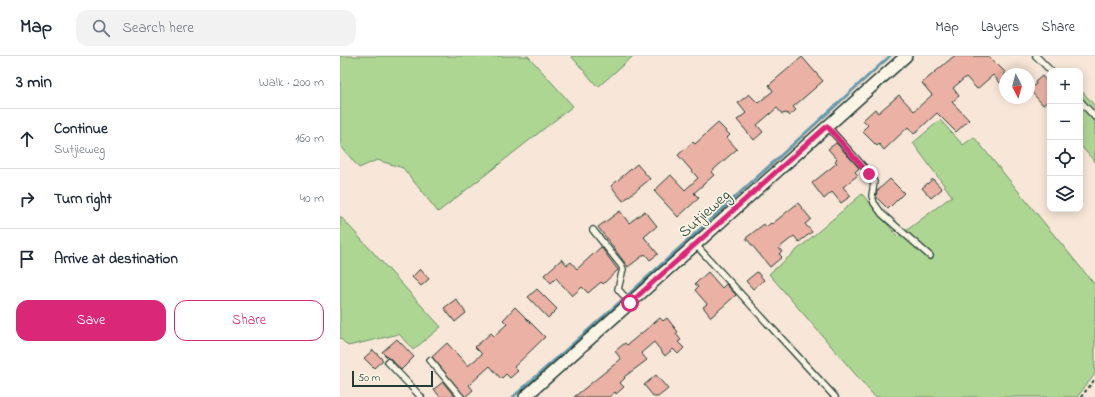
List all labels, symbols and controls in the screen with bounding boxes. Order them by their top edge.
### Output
search box [76,10,356,46]
text: Map [20,14,52,41]
icon: search [90,17,112,39]
text: Search here [122,17,194,39]
text: Map [935,17,959,38]
text: Layers [981,17,1019,38]
text: Share [1041,17,1075,38]
north arrow [999,68,1035,104]
map controls [1047,68,1083,212]
button: + [1047,68,1083,104]
text: 3 min [16,70,52,95]
text: Walk · 200 m [259,73,324,92]
button: − [1047,104,1083,140]
text: Continue [54,118,108,140]
icon: ahead [16,128,38,150]
text: 160 m [295,129,324,148]
text: Sutjieweg [54,140,105,159]
button: locate [1047,140,1083,176]
route end [860,165,878,183]
button: layers [1047,176,1083,212]
street label: Sutjieweg [674,184,736,244]
icon: right [16,188,38,210]
text: Turn right [54,188,112,210]
text: 40 m [300,189,324,208]
icon: arrive [16,248,38,270]
text: Arrive at destination [54,248,178,270]
route start [621,294,639,312]
button: Save [16,300,166,341]
button: Share [174,300,324,341]
scale bar [352,369,433,388]
text: 50 m [358,370,380,386]

